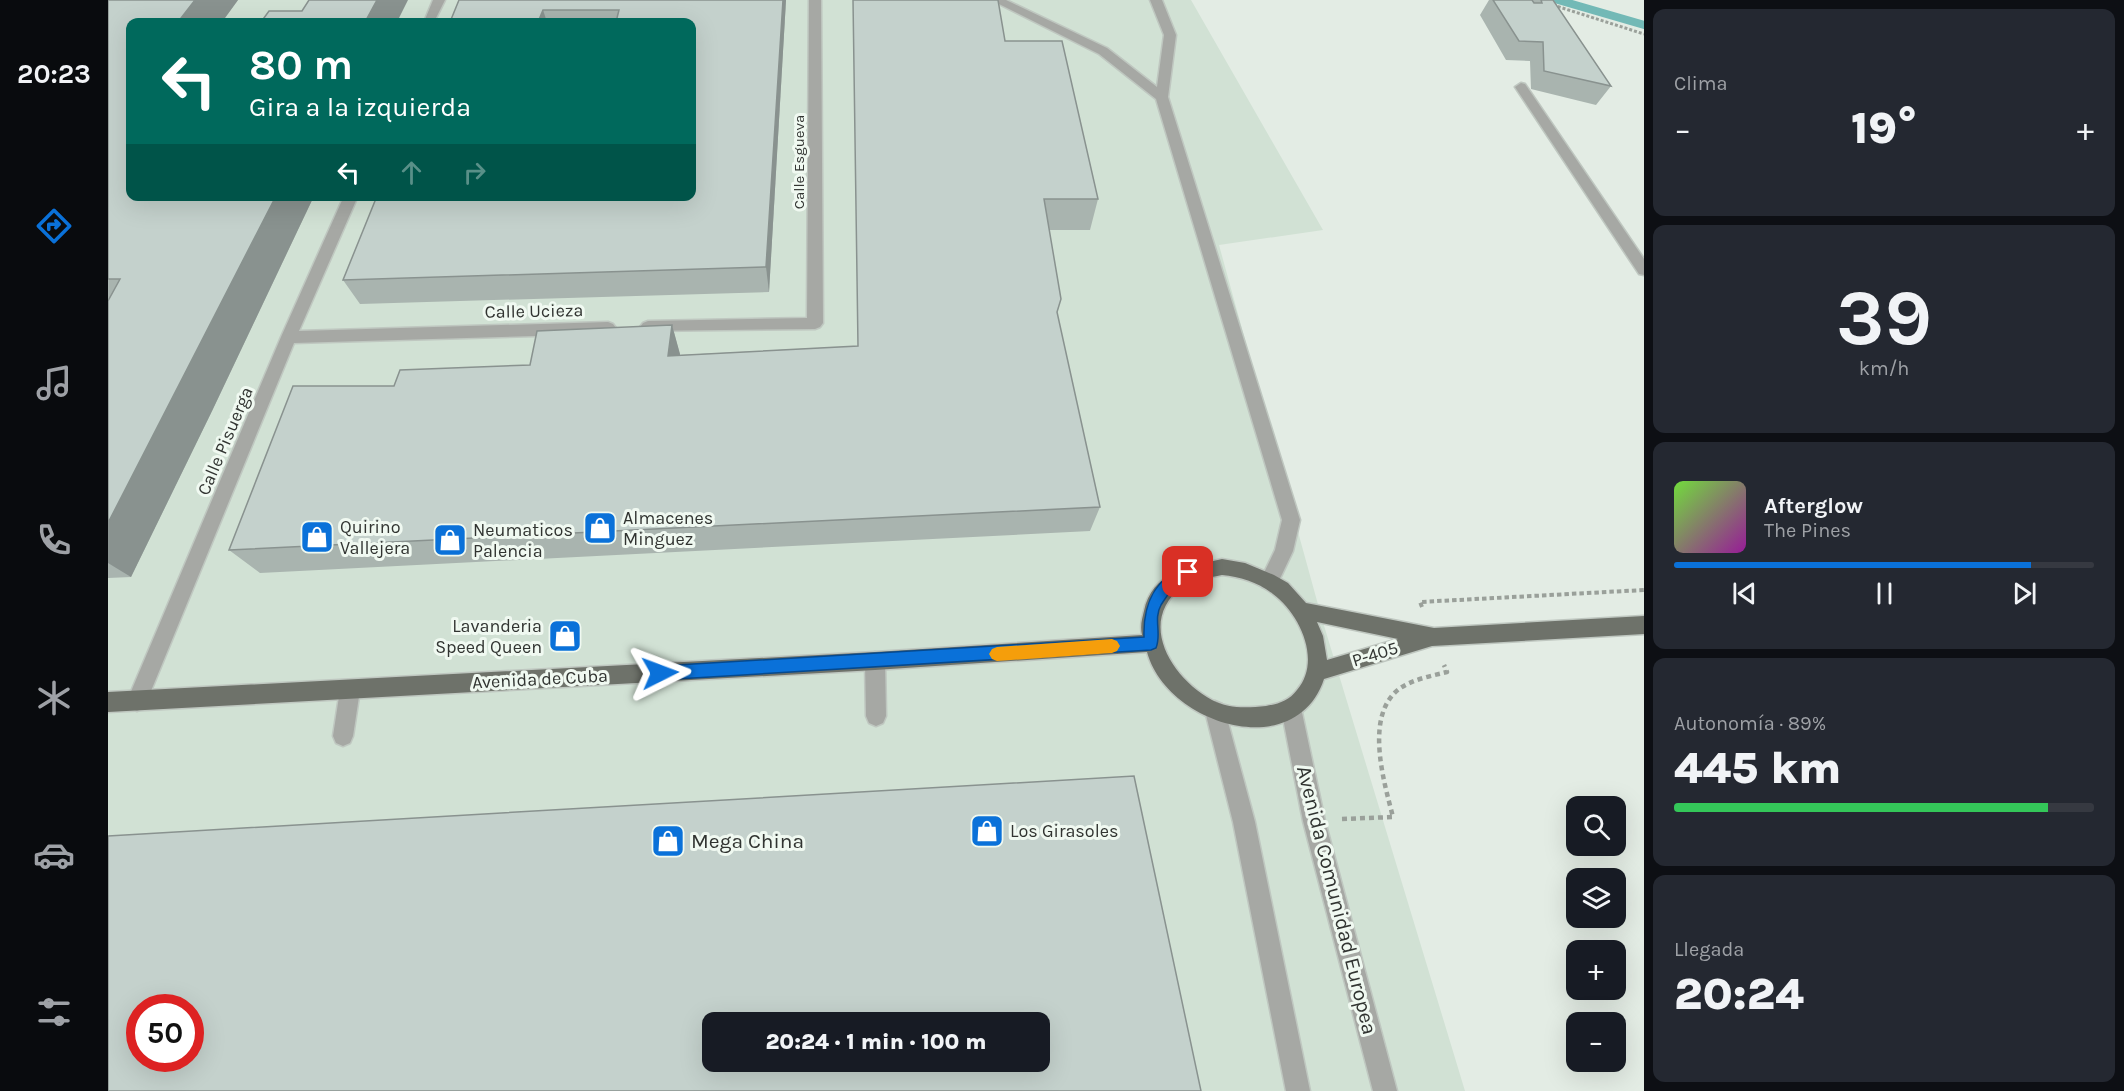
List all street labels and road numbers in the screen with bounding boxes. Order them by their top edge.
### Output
street label: Calle Esgueva [790,115,808,209]
street label: Calle Ucieza [484,299,584,323]
street label: Calle Pisuerga [192,383,258,499]
street label: P-405 [1349,637,1401,671]
street label: Avenida de Cuba [472,664,608,694]
street label: Avenida Comunidad Europea [1292,763,1382,1037]

